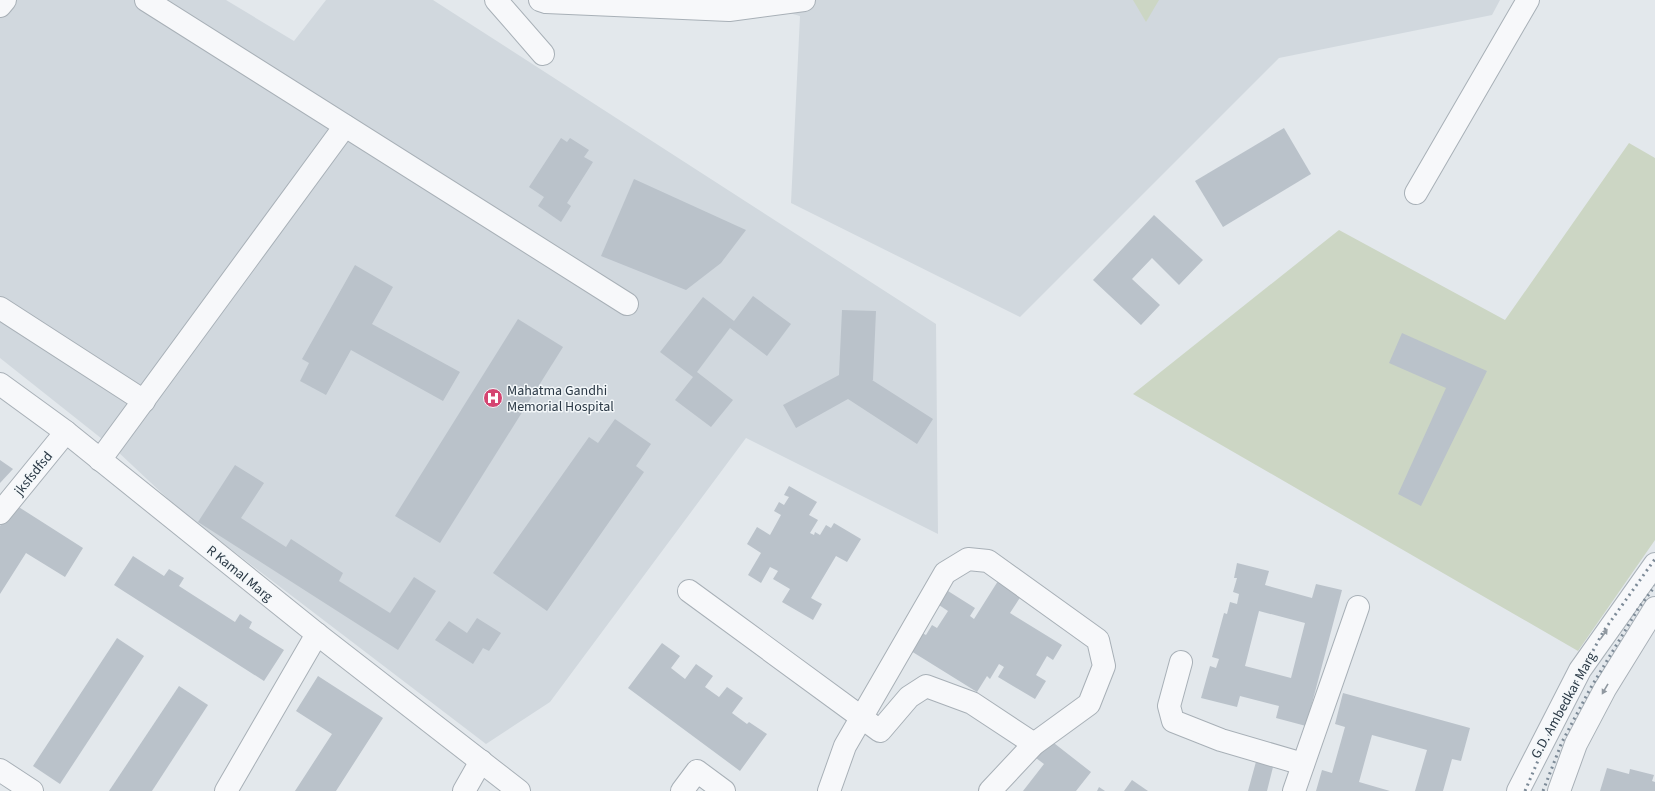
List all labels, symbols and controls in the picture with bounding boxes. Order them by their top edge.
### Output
place label: Mahatma Gandhi Memorial Hospital [507,381,614,417]
hospital icon: Mahatma Gandhi Memorial Hospital [482,387,504,409]
street label: jksfsdfsd [9,447,58,501]
street label: R Kamal Marg [202,541,277,607]
one-way arrow [1600,629,1608,640]
street label: G.D. Ambedkar Marg [1526,649,1602,762]
one-way arrow [1602,683,1609,694]

